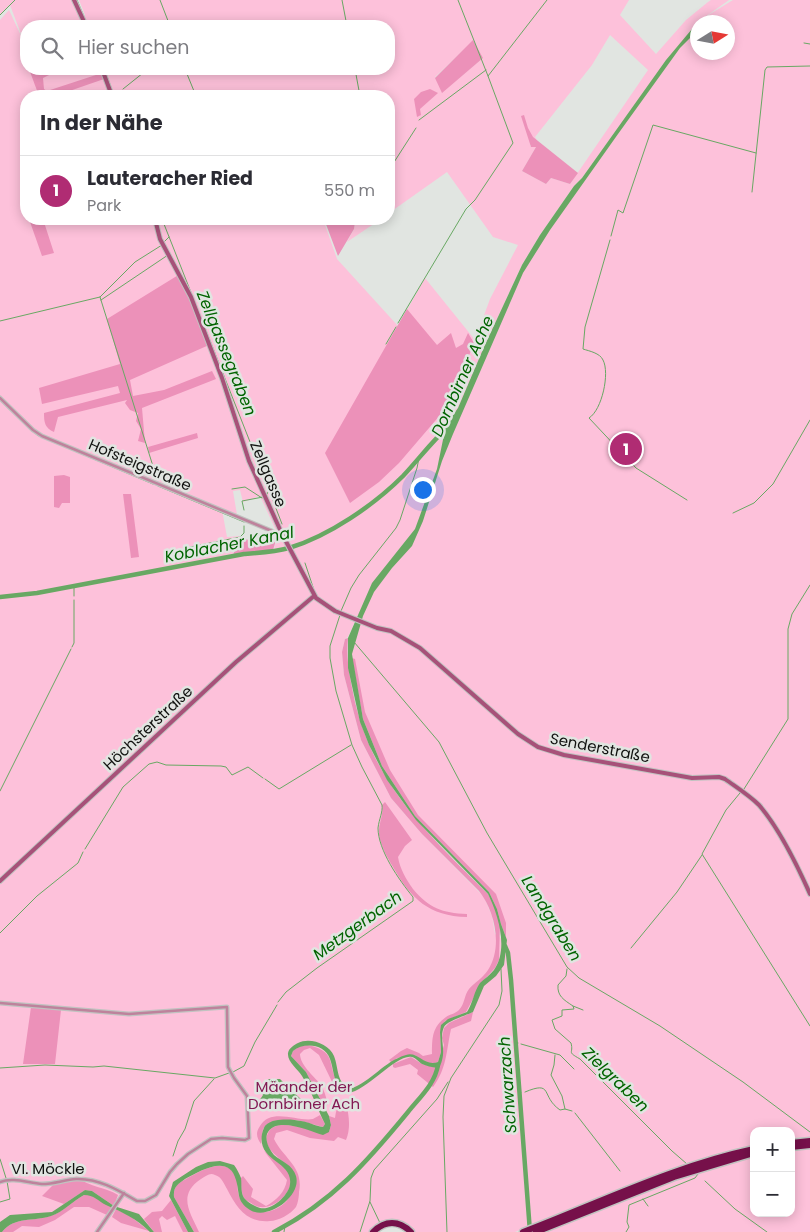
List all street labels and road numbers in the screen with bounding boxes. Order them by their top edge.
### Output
street label: Hofsteigstraße [86,433,195,496]
street label: Zellgasse [245,437,292,510]
street label: Höchsterstraße [98,681,197,775]
street label: Senderstraße [548,728,652,767]
street label: VI. Möckle [11,1158,85,1179]

